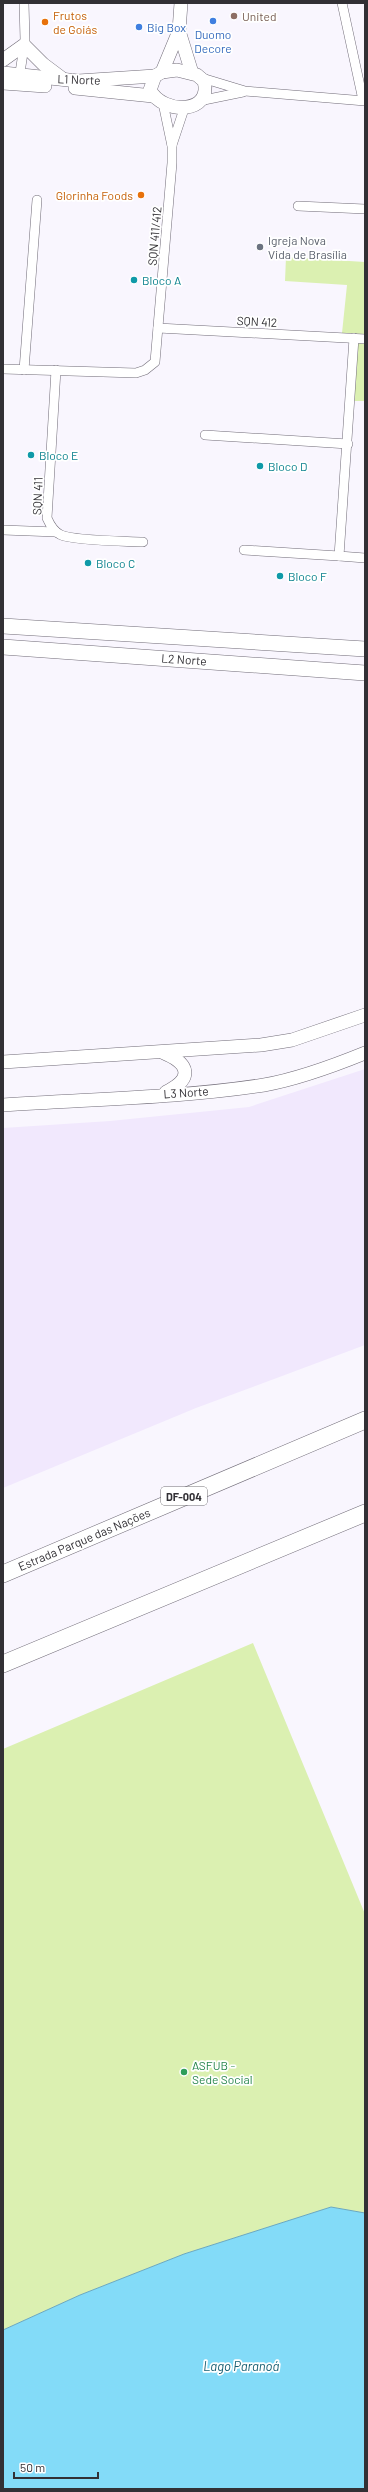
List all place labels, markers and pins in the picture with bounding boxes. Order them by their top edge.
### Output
place label: Frutos de Goiás [53,8,97,36]
place label: United [242,9,276,23]
marker: United [229,11,239,21]
marker: Duomo Decore [208,16,218,26]
marker: Frutos de Goiás [40,17,50,27]
place label: Big Box [147,20,186,34]
marker: Big Box [134,22,144,32]
place label: Duomo Decore [194,27,232,55]
place label: Glorinha Foods [56,188,133,202]
marker: Glorinha Foods [136,190,146,200]
place label: Igreja Nova Vida de Brasília [268,233,347,261]
marker: Igreja Nova Vida de Brasília [255,242,265,252]
place label: Bloco A [142,273,181,287]
marker: Bloco A [129,275,139,285]
place label: Bloco E [39,448,78,462]
marker: Bloco E [26,450,36,460]
place label: Bloco D [268,459,307,473]
marker: Bloco D [255,461,265,471]
place label: Bloco C [96,556,135,570]
marker: Bloco C [83,558,93,568]
place label: Bloco F [288,569,327,583]
marker: Bloco F [275,571,285,581]
place label: ASFUB - Sede Social [192,2058,253,2086]
marker: ASFUB - Sede Social [179,2067,189,2077]

